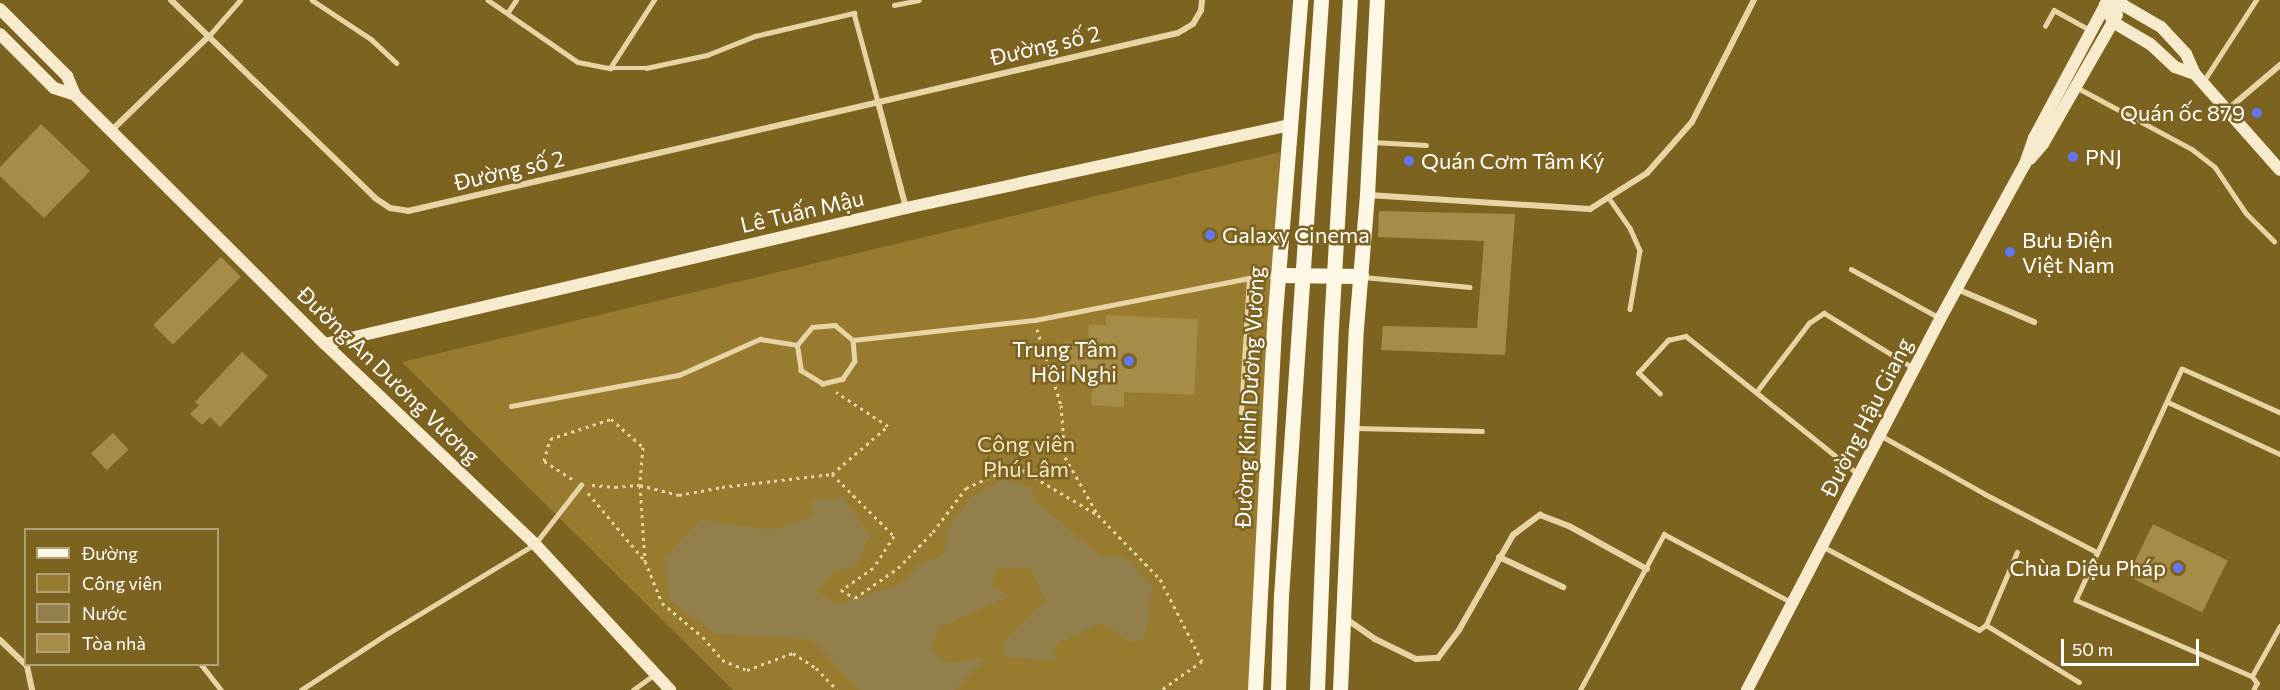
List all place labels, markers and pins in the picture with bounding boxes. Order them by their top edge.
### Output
place label: Quán ốc 879 [2120,100,2245,126]
marker: Quán ốc 879 [2250,106,2264,120]
place label: PNJ [2085,144,2122,170]
place label: Quán Cơm Tâm Ký [1421,148,1604,174]
marker: PNJ [2066,150,2080,164]
marker: Quán Cơm Tâm Ký [1402,154,1416,168]
place label: Galaxy Cinema [1222,222,1370,248]
place label: Bưu Điện Việt Nam [2022,226,2115,278]
marker: Galaxy Cinema [1203,228,1217,242]
marker: Bưu Điện Việt Nam [2003,245,2017,259]
place label: Trung Tâm Hôi Nghi [1012,335,1117,386]
marker: Trung Tâm Hôi Nghi [1122,354,1136,368]
place label: Chùa Diệu Pháp [2010,555,2166,581]
marker: Chùa Diệu Pháp [2171,561,2185,575]

